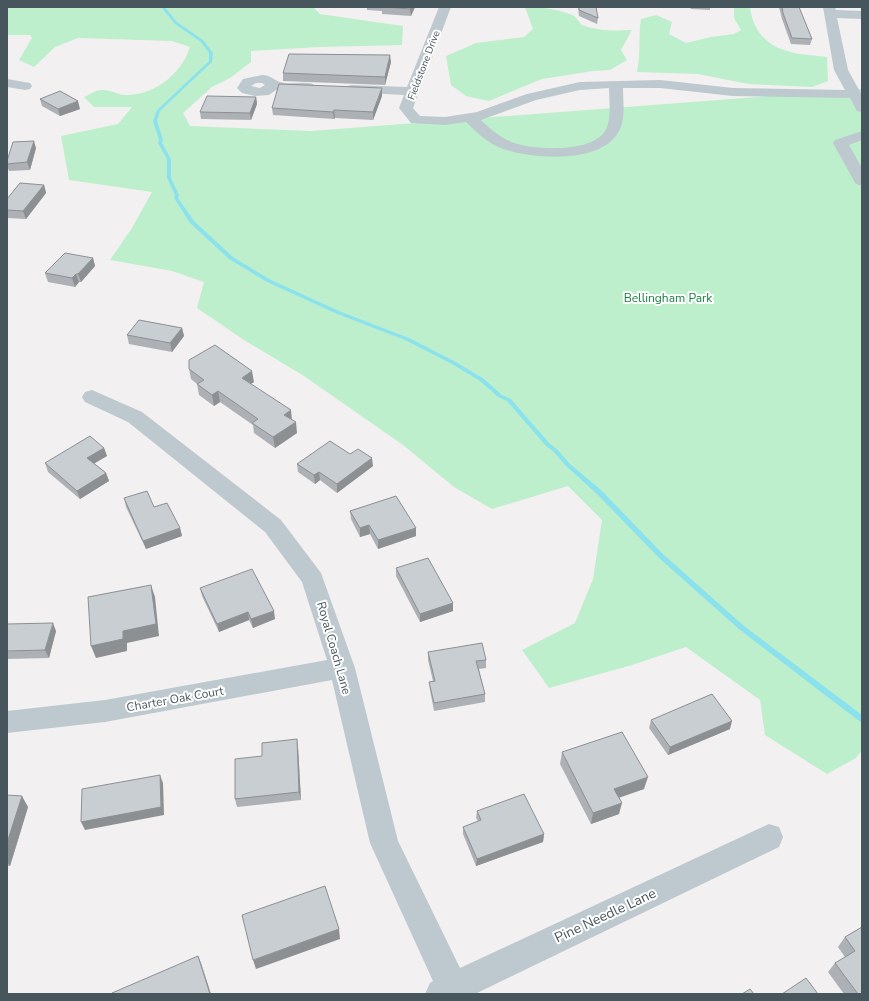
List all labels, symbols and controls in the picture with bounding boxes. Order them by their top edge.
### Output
street label: Fieldstone Drive [404,29,444,102]
park label: Bellingham Park [624,290,713,306]
street label: Royal Coach Lane [313,600,355,696]
street label: Charter Oak Court [125,682,226,715]
street label: Pine Needle Lane [551,884,659,947]

